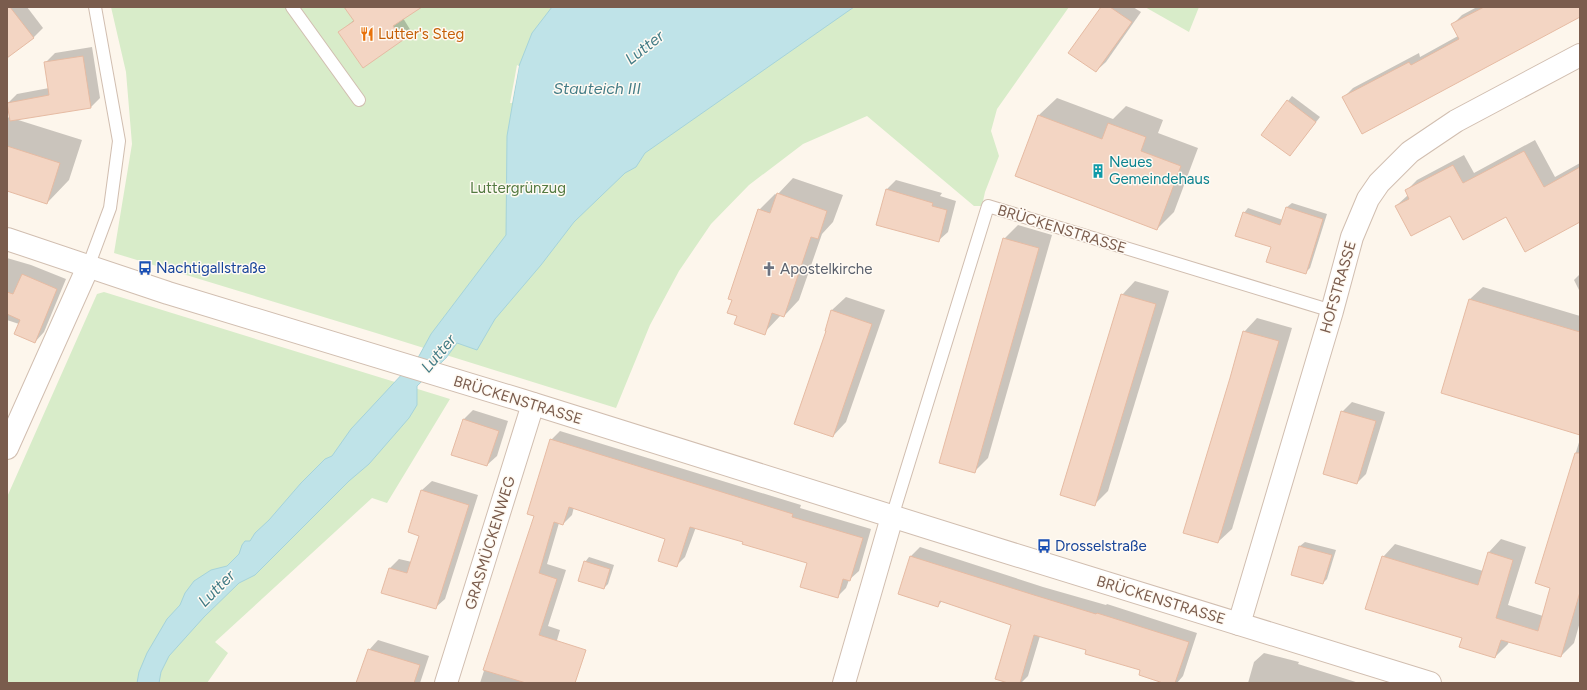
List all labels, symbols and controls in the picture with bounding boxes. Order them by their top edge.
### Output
place label: Lutter's Steg [378,25,464,43]
restaurant icon: Lutter's Steg [359,26,375,42]
water label: Lutter [621,26,668,68]
water label: Stauteich III [553,79,641,98]
place label: Neues Gemeindehaus [1109,153,1210,188]
building icon: Neues Gemeindehaus [1090,163,1106,179]
park label: Luttergrünzug [470,179,566,197]
street label: BRÜCKENSTRASSE [995,201,1129,257]
street label: HOFSTRASSE [1316,239,1360,335]
place label: Nachtigallstraße [156,259,266,277]
bus stop icon: Nachtigallstraße [137,260,153,276]
place label: Apostelkirche [780,260,872,278]
church icon: Apostelkirche [761,261,777,277]
water label: Lutter [417,330,460,376]
street label: BRÜCKENSTRASSE [451,372,585,428]
street label: GRASMÜCKENWEG [461,474,519,612]
place label: Drosselstraße [1055,537,1147,555]
bus stop icon: Drosselstraße [1036,538,1052,554]
water label: Lutter [194,566,239,611]
street label: BRÜCKENSTRASSE [1094,572,1228,628]

